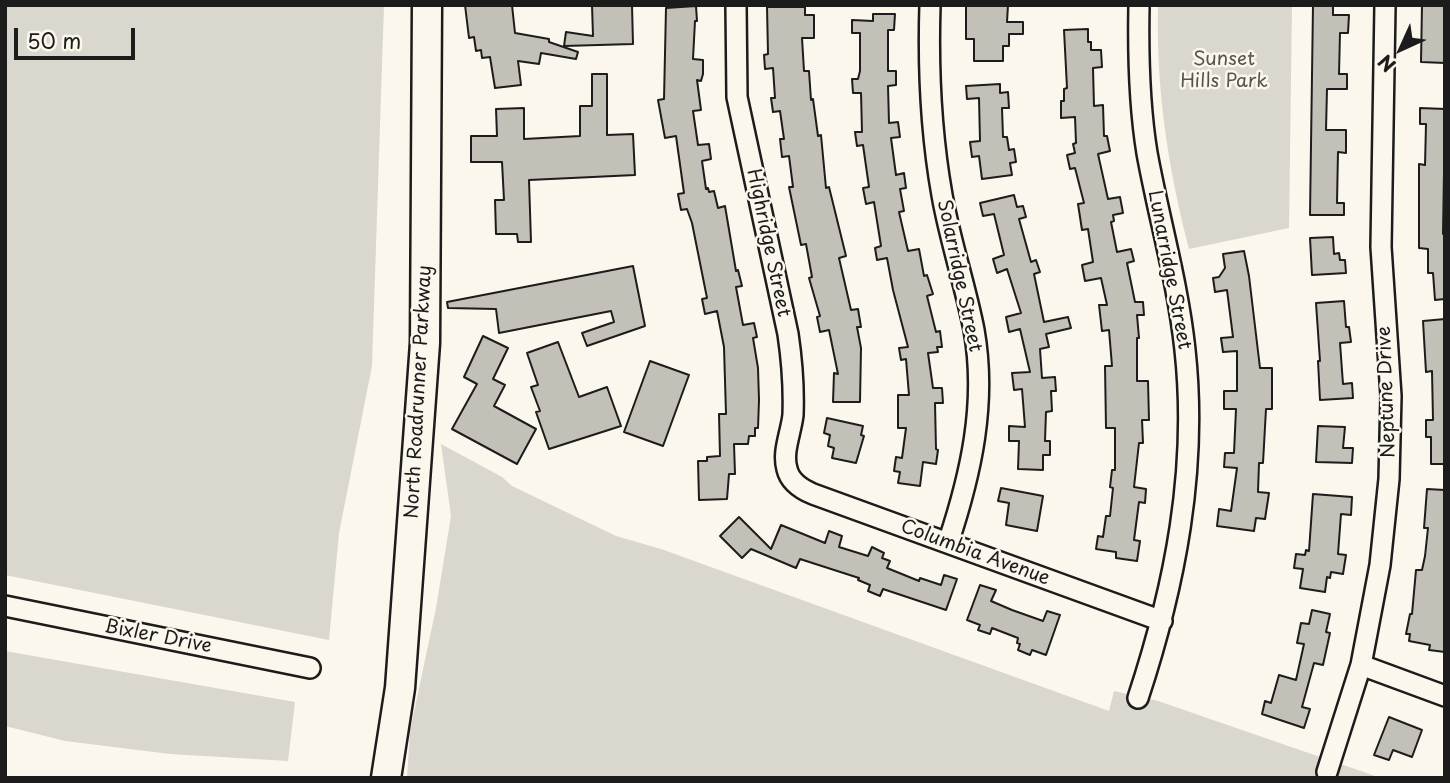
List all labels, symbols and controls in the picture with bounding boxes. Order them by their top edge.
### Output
scale bar [18,14,138,58]
north arrow [1366,14,1436,84]
text: 50 m [27,24,81,56]
park label: Sunset Hills Park [1180,49,1268,93]
text: N [1371,49,1401,79]
street label: Highridge Street [741,167,795,319]
street label: Lunarridge Street [1142,188,1196,352]
street label: Solarridge Street [932,198,986,354]
street label: North Roadrunner Parkway [401,265,437,519]
street label: Neptune Drive [1373,326,1401,458]
street label: Columbia Avenue [897,515,1053,591]
street label: Bixler Drive [102,615,214,659]

